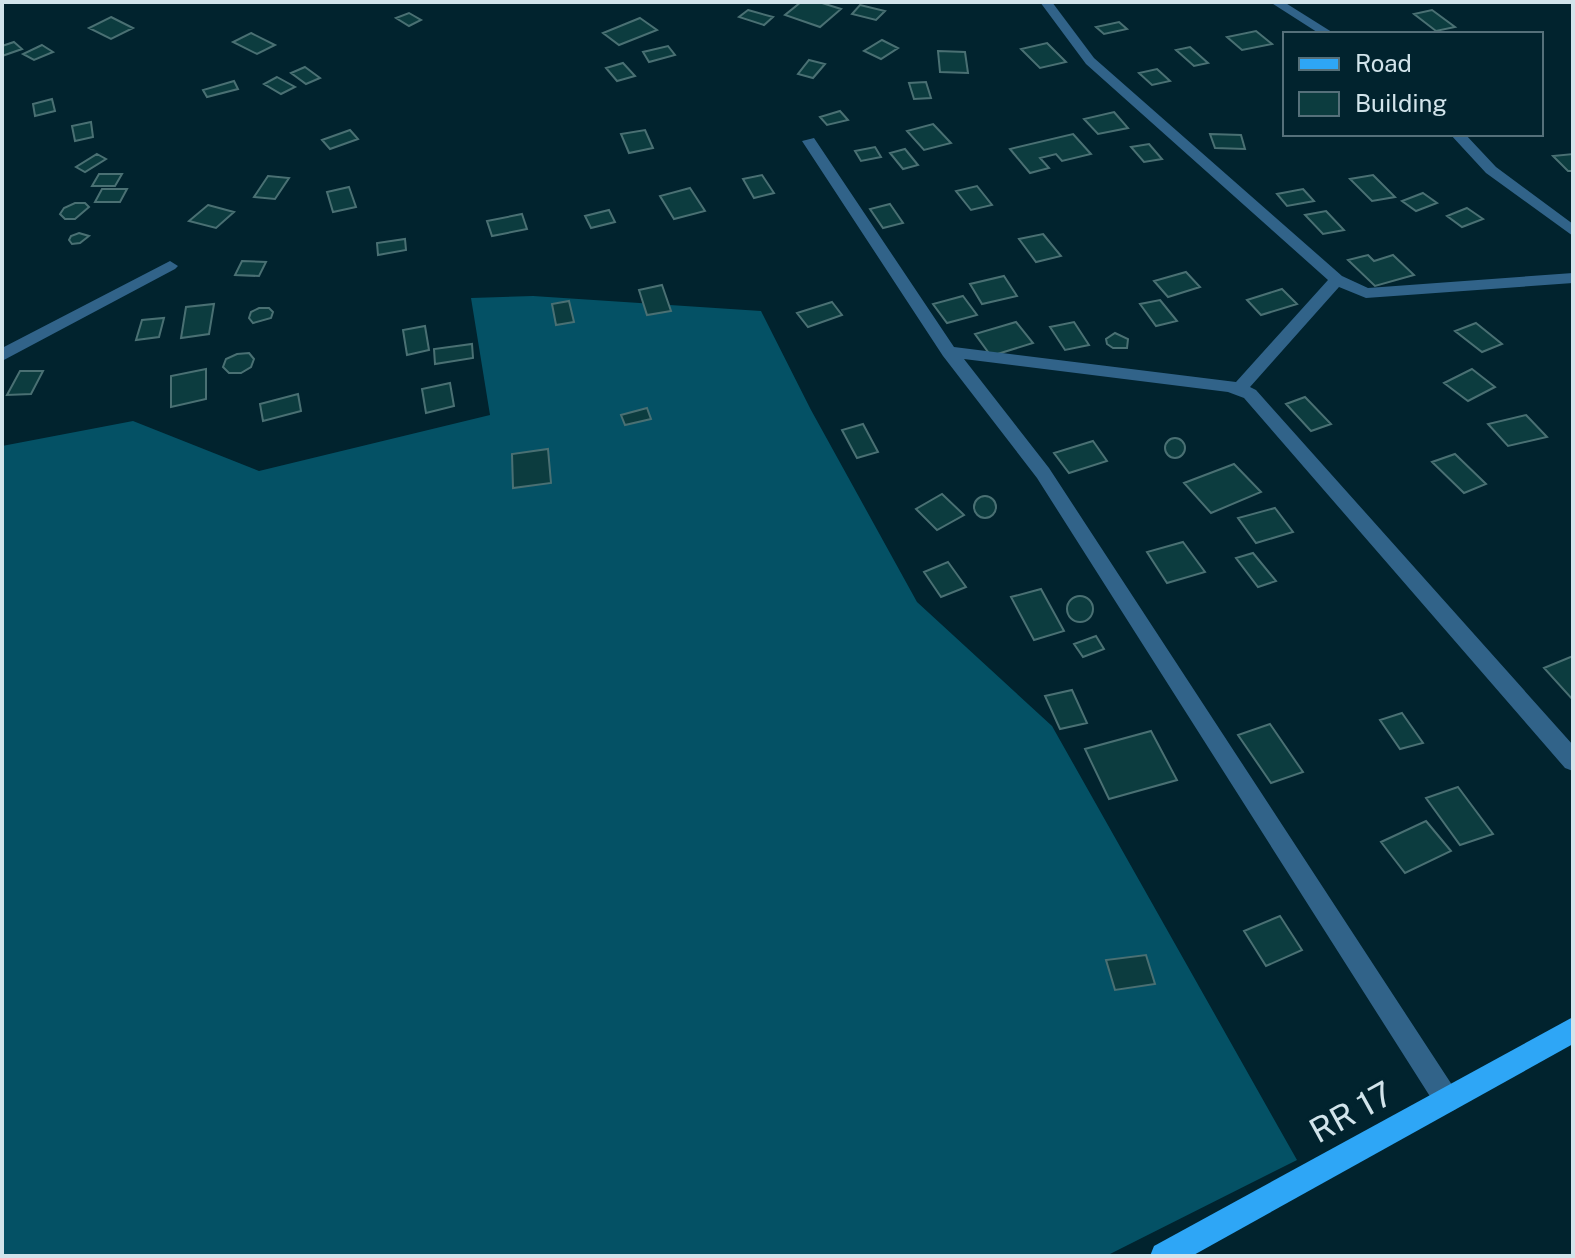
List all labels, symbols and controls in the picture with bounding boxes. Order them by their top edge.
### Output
legend [1283,32,1543,136]
text: Road [1355,49,1412,77]
text: Building [1355,89,1447,117]
street label: RR 17 [1303,1073,1399,1151]

